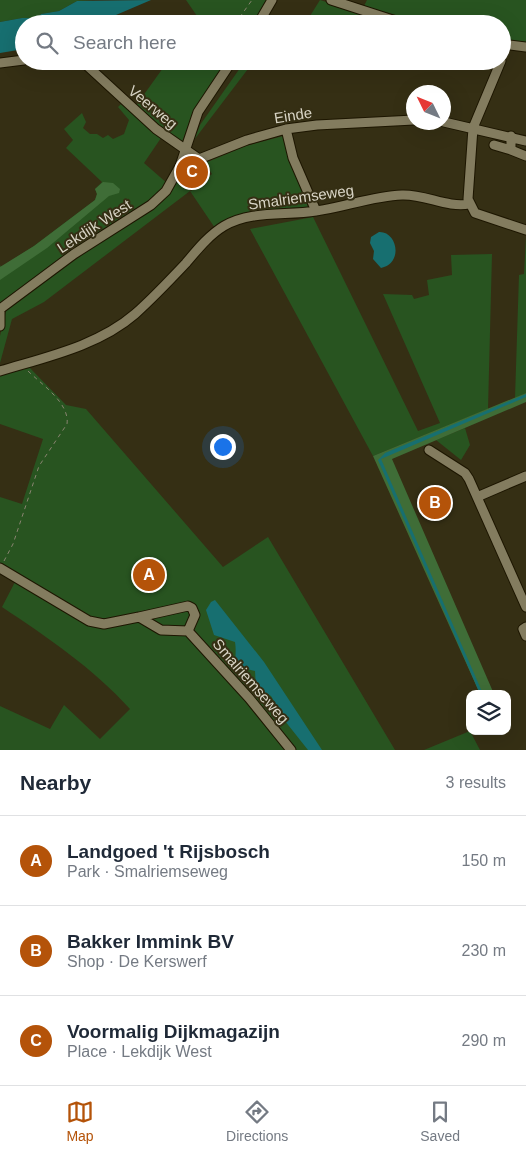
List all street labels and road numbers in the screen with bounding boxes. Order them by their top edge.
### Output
street label: Veerweg [125,82,181,132]
street label: Einde [273,104,313,126]
street label: Smalriemseweg [247,181,355,213]
street label: Lekdijk West [54,195,135,256]
street label: Smalriemseweg [210,635,292,727]

